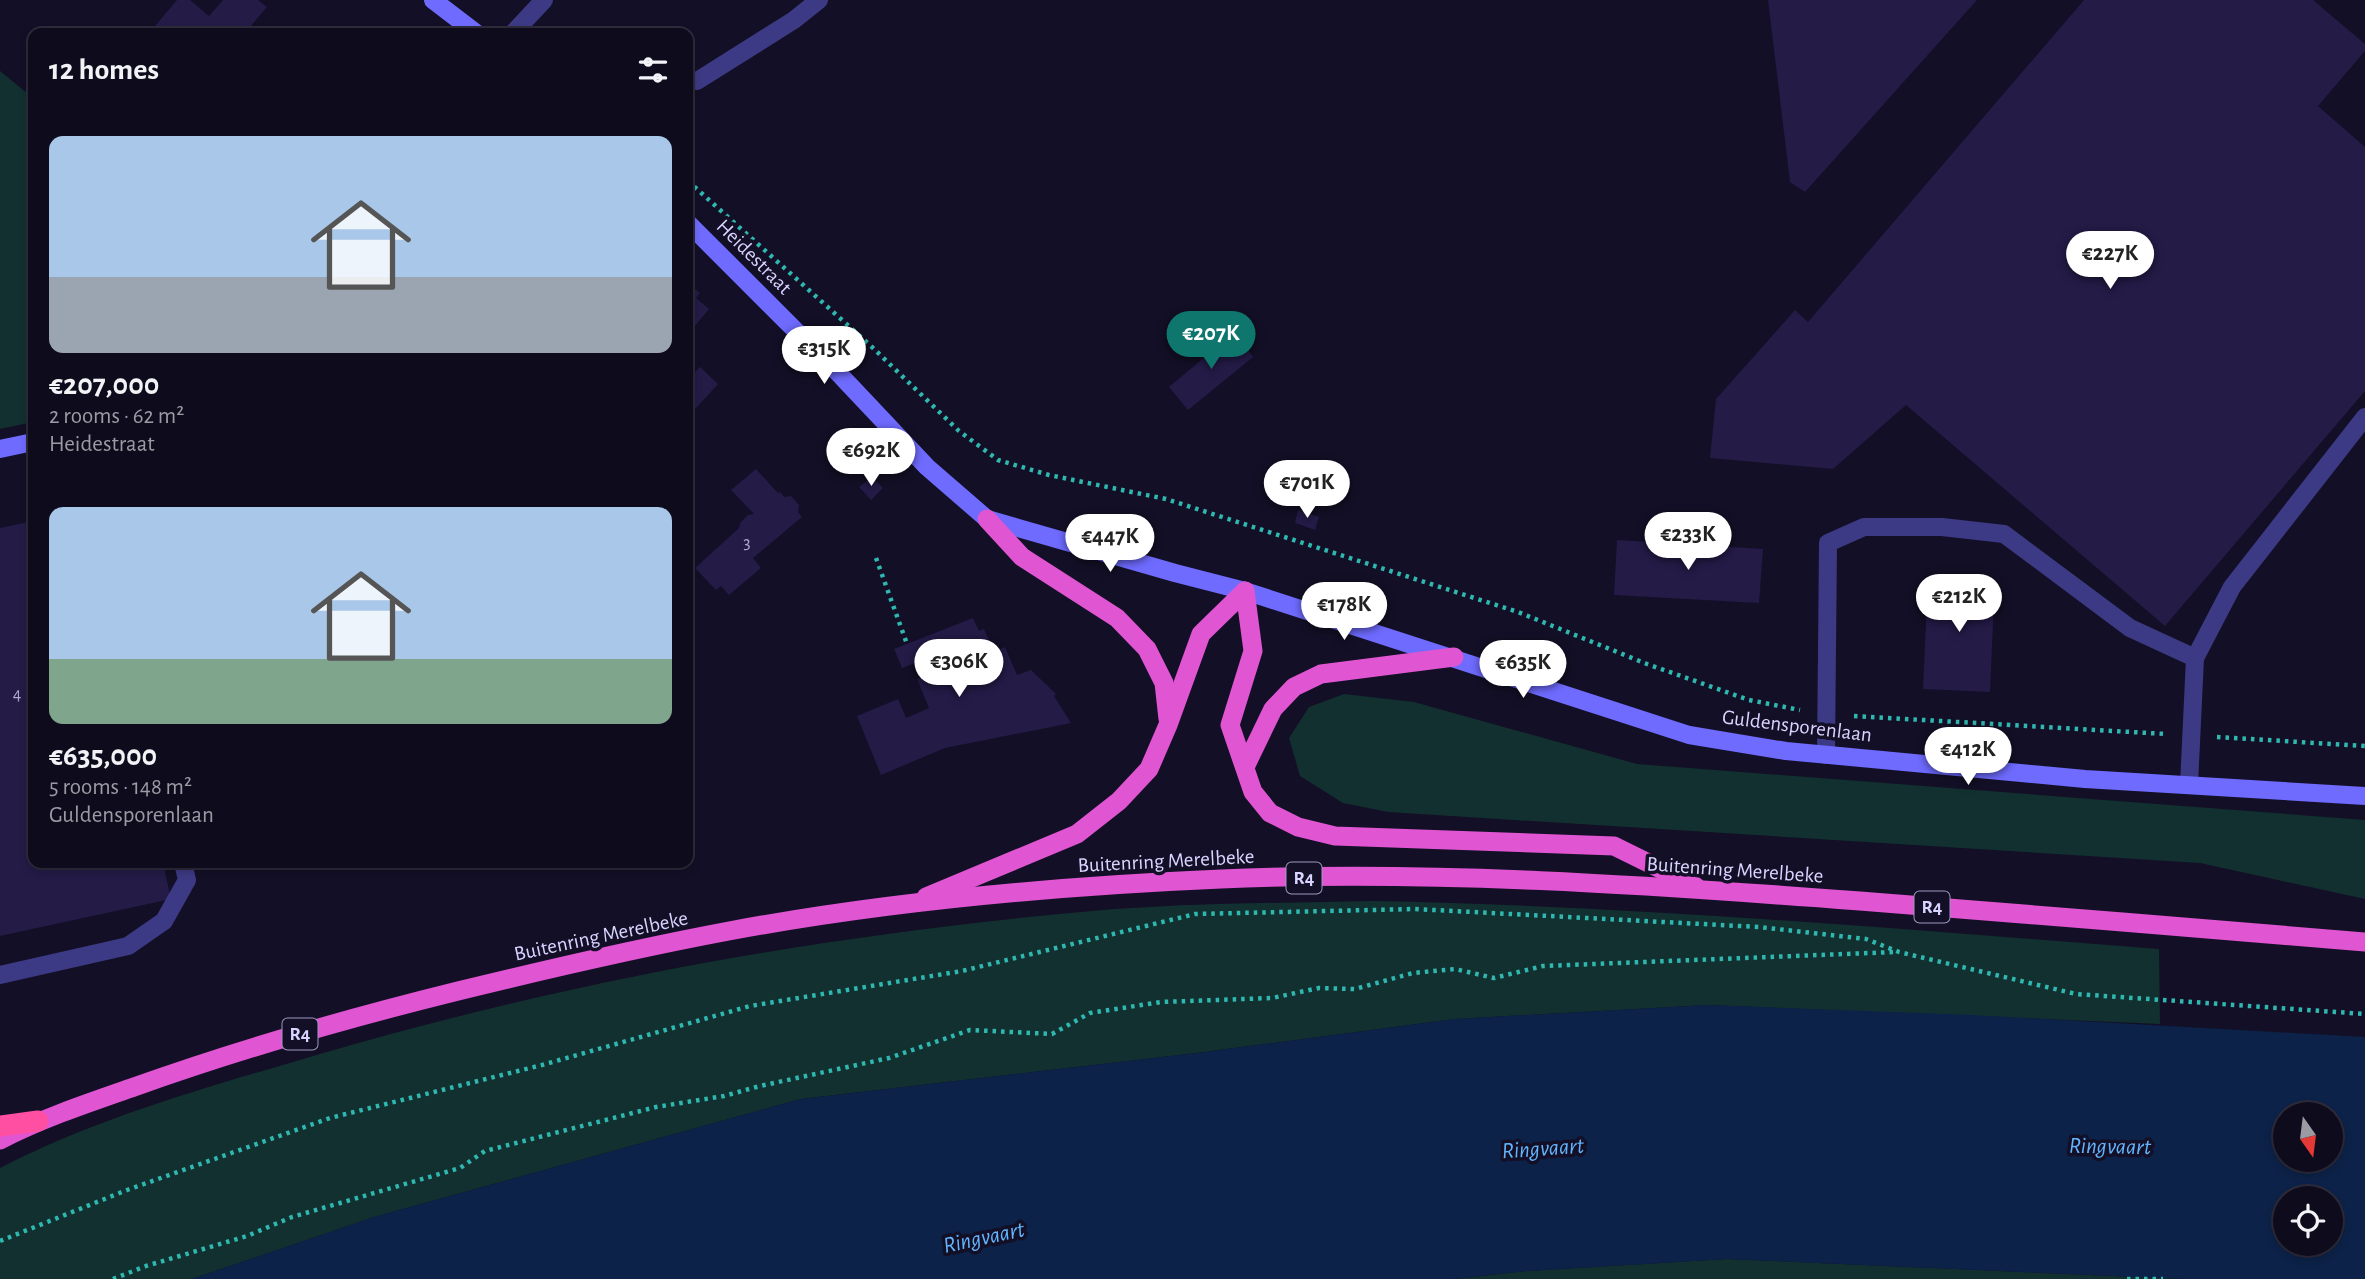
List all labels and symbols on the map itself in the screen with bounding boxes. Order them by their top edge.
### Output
street label: Heidestraat [712,215,796,299]
pin: €227K [2061,232,2159,291]
pin: €207K [1162,312,1260,371]
pin: €315K [775,326,873,386]
pin: €692K [822,428,920,488]
pin: €701K [1258,461,1356,520]
pin: €233K [1639,512,1737,572]
pin: €447K [1061,514,1159,574]
house number: 3 [743,534,751,552]
pin: €212K [1910,574,2008,634]
pin: €178K [1295,582,1393,642]
pin: €306K [910,640,1008,699]
pin: €635K [1474,640,1572,700]
house number: 4 [13,686,22,704]
street label: Guldensporenlaan [1721,706,1873,746]
pin: €412K [1919,728,2017,787]
street label: Buitenring Merelbeke [1077,846,1255,876]
street label: Buitenring Merelbeke [1646,853,1824,887]
road number: R4 [1286,862,1322,894]
road number: R4 [1914,892,1950,923]
street label: Buitenring Merelbeke [512,907,690,965]
road number: R4 [282,1018,318,1050]
north arrow [2273,1102,2343,1172]
water label: Ringvaart [1501,1135,1585,1163]
water label: Ringvaart [2069,1135,2152,1159]
water label: Ringvaart [941,1218,1027,1258]

